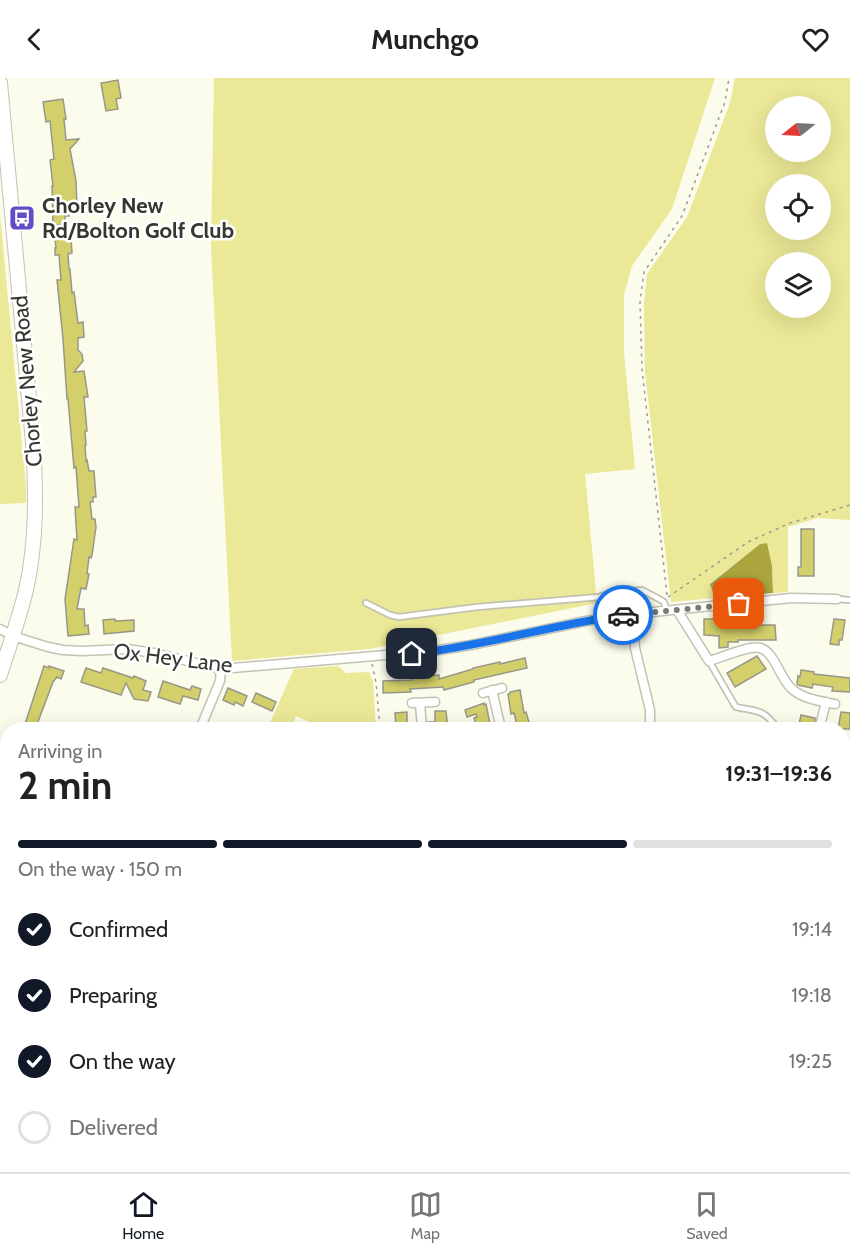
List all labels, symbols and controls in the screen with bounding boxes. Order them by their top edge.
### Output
icon: back [18,23,51,56]
text: Munchgo [371,23,479,56]
icon: heart [799,23,832,56]
north arrow [765,96,831,162]
map controls [765,96,831,318]
button: locate [765,174,831,240]
place label: Chorley New Rd/Bolton Golf Club [42,192,234,244]
bus stop icon: Chorley New Rd/Bolton Golf Club [7,203,37,233]
button: layers [765,252,831,318]
street label: Chorley New Road [6,294,48,468]
pin [713,578,764,629]
courier [593,585,653,645]
icon: bag [722,587,755,620]
icon: car [607,599,640,632]
pin [386,628,437,679]
street label: Ox Hey Lane [112,637,234,679]
icon: home [395,637,428,670]
text: Arriving in [18,739,102,763]
text: 19:31–19:36 [725,760,832,787]
text: 2 min [18,761,112,809]
text: On the way · 150 m [18,857,182,881]
icon: check [18,913,51,946]
text: Confirmed [69,916,168,943]
text: 19:14 [792,917,832,941]
icon: check [18,979,51,1012]
text: Preparing [69,982,157,1009]
text: 19:18 [791,983,832,1007]
icon: check [18,1045,51,1078]
text: On the way [69,1048,176,1075]
text: 19:25 [789,1049,832,1073]
text: Delivered [69,1114,158,1141]
tab: Home [122,1188,164,1243]
tab: Map [409,1188,442,1243]
tab: Saved [686,1188,728,1243]

